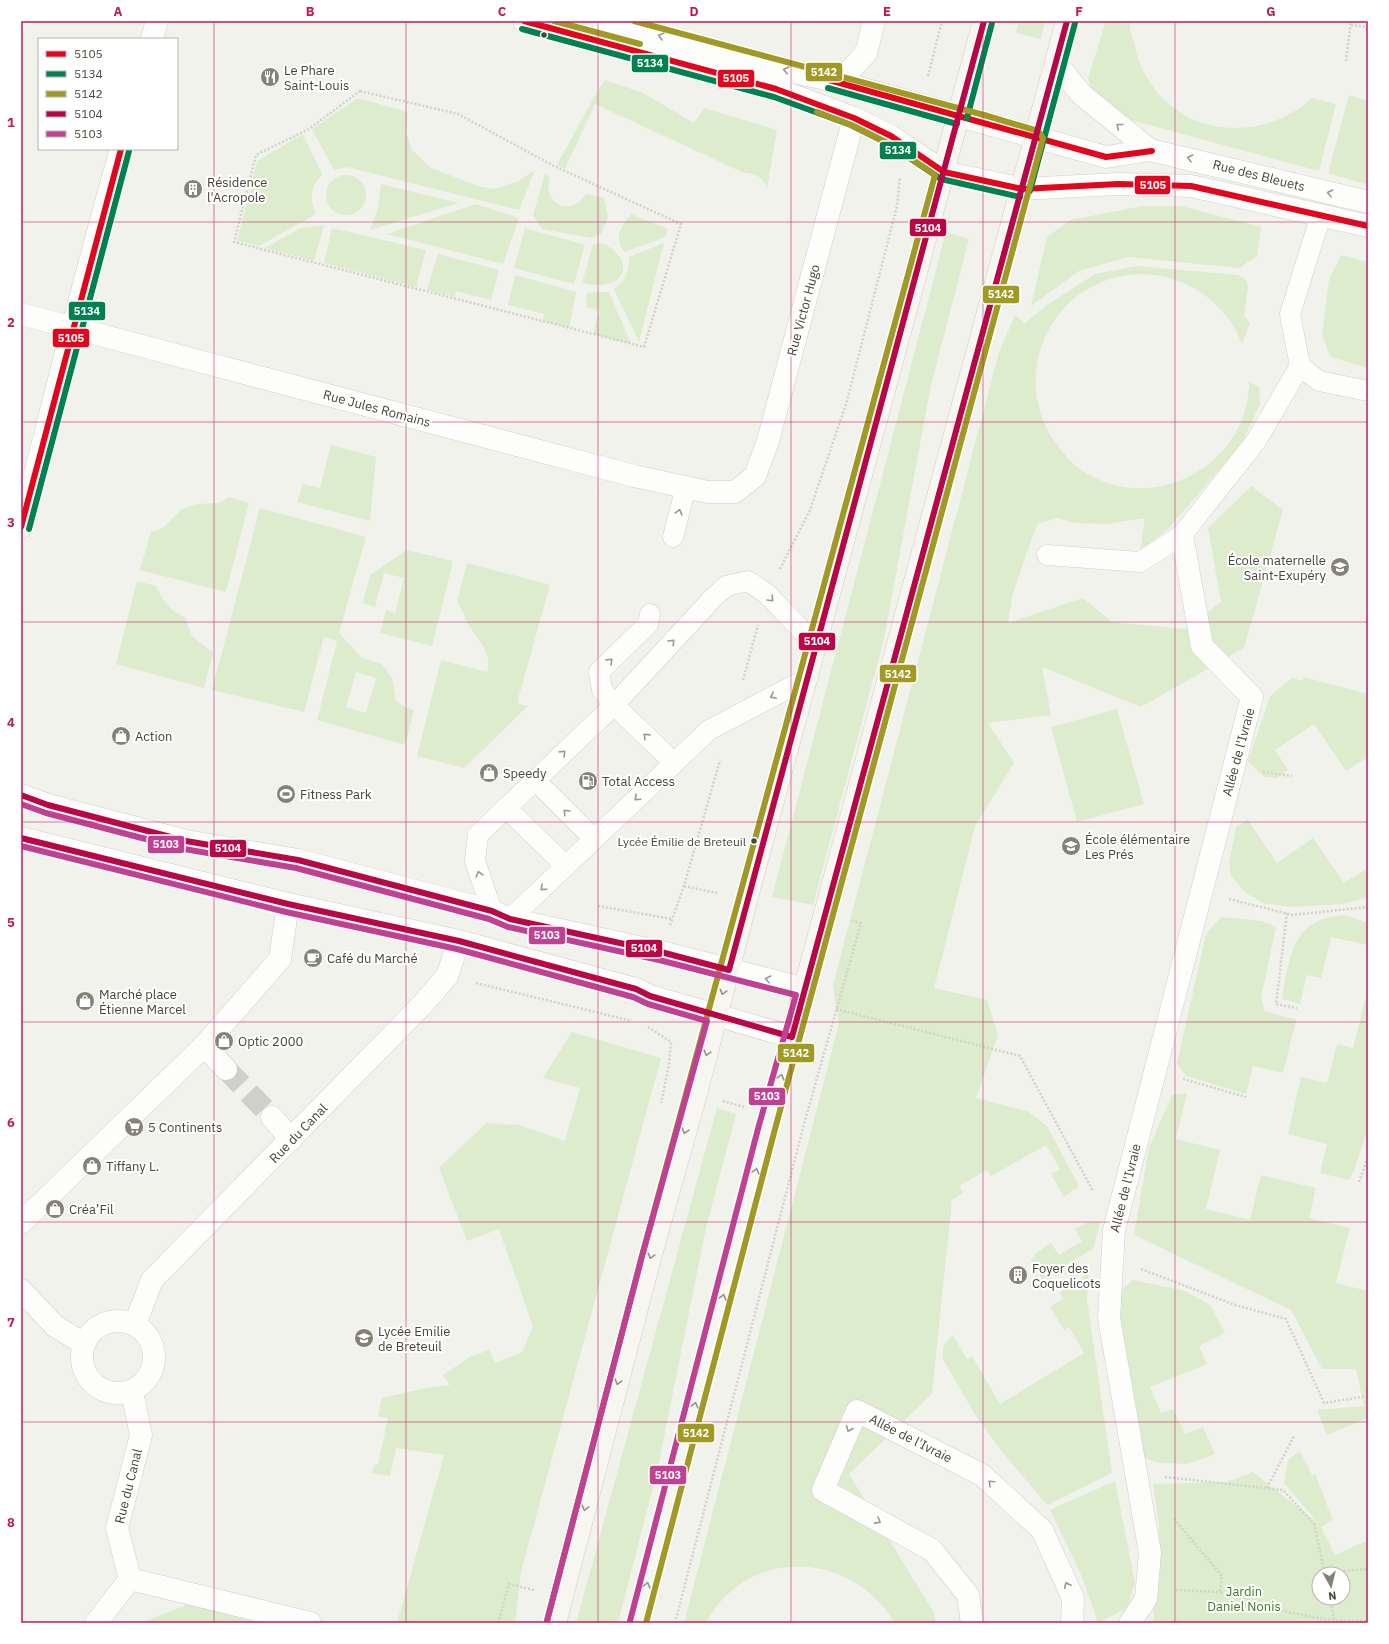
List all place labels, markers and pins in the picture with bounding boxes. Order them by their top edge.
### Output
unlabelled marker [539,30,549,40]
place label: Le Phare Saint-Louis [284,62,349,94]
restaurant icon: Le Phare Saint-Louis [259,66,281,88]
place label: Résidence l'Acropole [207,174,268,206]
building icon: Résidence l'Acropole [182,178,204,200]
place label: École maternelle Saint-Exupéry [1228,552,1327,584]
school or university icon: École maternelle Saint-Exupéry [1329,556,1351,578]
shop icon: Action [110,725,132,747]
place label: Action [135,728,172,745]
shop icon: Speedy [478,762,500,784]
place label: Speedy [503,765,547,782]
fuel station icon: Total Access [577,770,599,792]
place label: Total Access [602,773,675,790]
sports icon: Fitness Park [275,783,297,805]
place label: Fitness Park [300,786,372,803]
place label: École élémentaire Les Prés [1085,831,1190,863]
place label: Lycée Émilie de Breteuil [617,834,746,849]
school or university icon: École élémentaire Les Prés [1060,835,1082,857]
marker: Lycée Émilie de Breteuil [749,836,759,846]
cafe icon: Café du Marché [302,947,324,969]
place label: Café du Marché [327,950,418,967]
place label: Marché place Étienne Marcel [99,986,186,1018]
shop icon: Marché place Étienne Marcel [74,990,96,1012]
shop icon: Optic 2000 [213,1030,235,1052]
place label: Optic 2000 [238,1033,303,1050]
supermarket icon: 5 Continents [123,1116,145,1138]
place label: 5 Continents [148,1119,222,1136]
shop icon: Tiffany L. [81,1155,103,1177]
place label: Tiffany L. [106,1158,159,1175]
shop icon: Créa’Fil [44,1198,66,1220]
place label: Créa’Fil [69,1201,114,1218]
place label: Foyer des Coquelicots [1032,1260,1101,1292]
building icon: Foyer des Coquelicots [1007,1264,1029,1286]
place label: Lycée Emilie de Breteuil [378,1323,450,1355]
school or university icon: Lycée Emilie de Breteuil [353,1327,375,1349]

